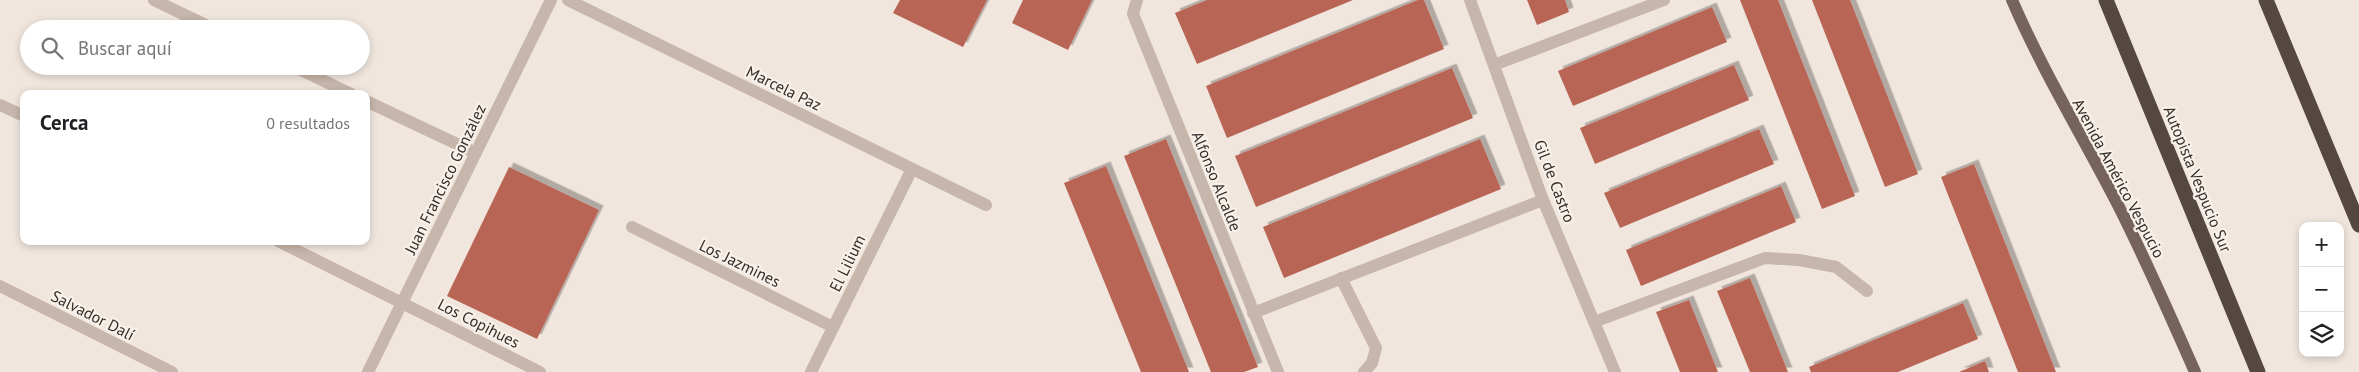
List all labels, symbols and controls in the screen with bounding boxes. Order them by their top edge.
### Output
search box [20,20,370,75]
icon: search [38,34,66,62]
text: Buscar aquí [78,36,172,60]
street label: Marcela Paz [743,61,825,115]
street label: Avenida Américo Vespucio [2068,95,2170,261]
street label: Juan Francisco González [400,101,490,258]
street label: Autopista Vespucio Sur [2160,103,2237,256]
text: Cerca [40,109,89,136]
text: 0 resultados [266,113,350,133]
street label: Alfonso Alcalde [1188,128,1246,234]
street label: Gil de Castro [1530,137,1580,225]
map controls [2299,222,2344,357]
button: + [2299,222,2344,267]
street label: El Lilium [825,231,869,295]
street label: Los Jazmines [696,235,784,291]
button: − [2299,267,2344,312]
street label: Salvador Dalí [48,285,138,345]
street label: Los Copihues [435,294,524,352]
button: layers [2299,312,2344,357]

